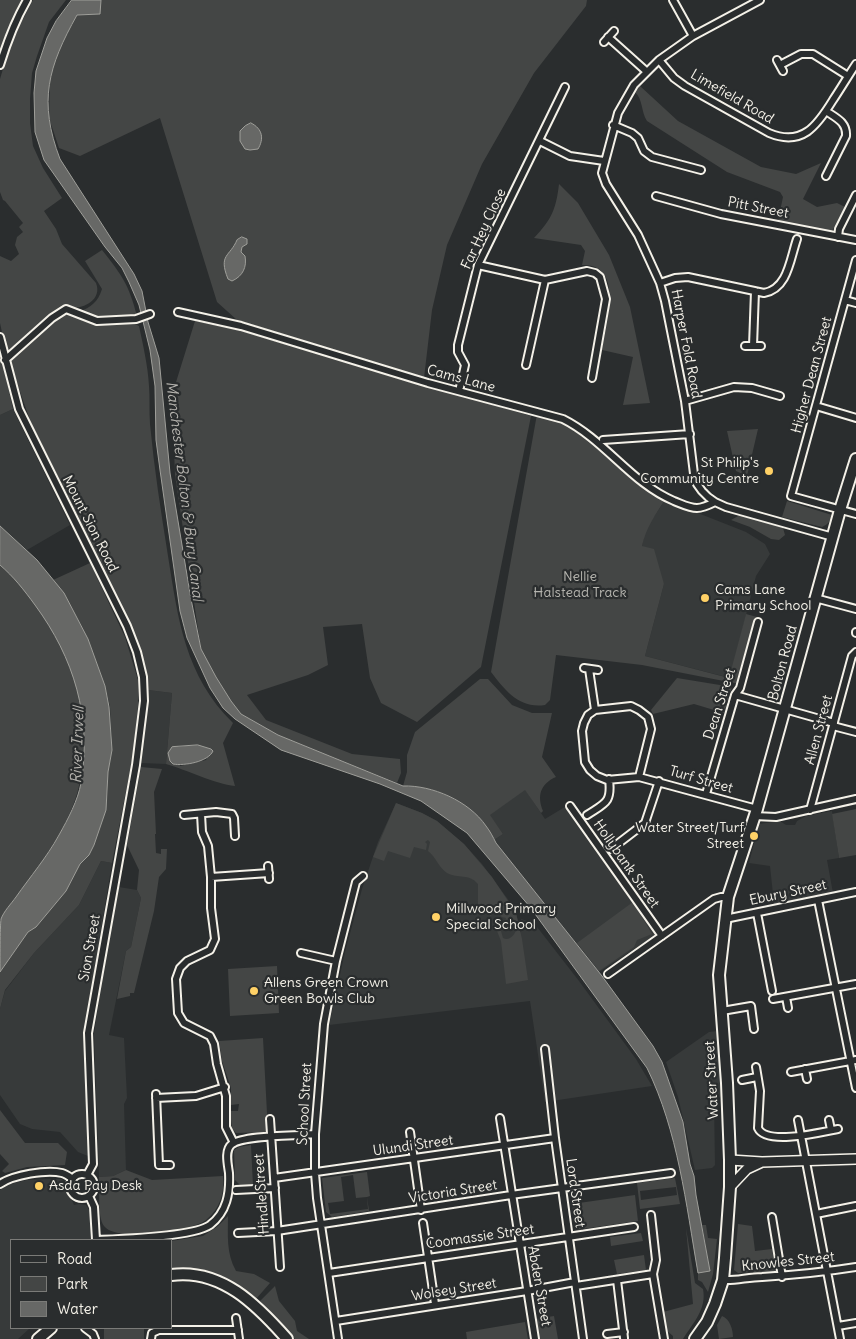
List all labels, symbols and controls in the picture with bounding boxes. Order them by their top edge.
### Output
street label: Limefield Road [687,66,777,128]
street label: Far Hey Close [458,186,510,272]
street label: Pitt Street [726,194,790,222]
street label: Harper Fold Road [667,288,705,400]
street label: Higher Dean Street [788,315,836,435]
street label: Cams Lane [425,362,497,396]
water label: Manchester Bolton & Bury Canal [162,380,206,602]
place label: St Philip's Community Centre [640,455,759,488]
marker: St Philip's Community Centre [763,465,775,477]
street label: Mount Sion Road [58,473,122,575]
park label: Nellie Halstead Track [533,569,627,602]
place label: Cams Lane Primary School [715,582,811,614]
marker: Cams Lane Primary School [699,592,711,604]
street label: Bolton Road [765,624,801,702]
street label: Dean Street [701,666,739,742]
street label: Allen Street [802,693,836,767]
water label: River Irwell [68,706,88,784]
street label: Turf Street [667,763,735,797]
street label: Hollybank Street [589,817,663,911]
place label: Water Street/Turf Street [635,820,744,852]
marker: Water Street/Turf Street [748,830,760,842]
street label: Ebury Street [748,877,828,909]
place label: Millwood Primary Special School [446,901,556,934]
marker: Millwood Primary Special School [430,911,442,923]
street label: Sion Street [76,913,104,983]
place label: Allens Green Crown Green Bowls Club [264,975,388,1008]
marker: Allens Green Crown Green Bowls Club [248,985,260,997]
street label: Water Street [702,1040,722,1120]
street label: School Street [294,1062,316,1146]
street label: Ulundi Street [372,1132,454,1160]
street label: Hindle Street [251,1153,273,1235]
street label: Lord Street [562,1157,588,1229]
street label: Victoria Street [408,1177,498,1207]
place label: Asda Pay Desk [49,1178,142,1194]
marker: Asda Pay Desk [33,1180,45,1192]
street label: Coomassie Street [425,1221,535,1253]
legend [10,1239,172,1329]
street label: Abden Street [524,1245,554,1327]
text: Road [57,1249,92,1268]
street label: Knowles Street [741,1249,835,1275]
text: Park [57,1274,88,1293]
street label: Wolsey Street [410,1275,498,1305]
text: Water [57,1299,98,1318]

